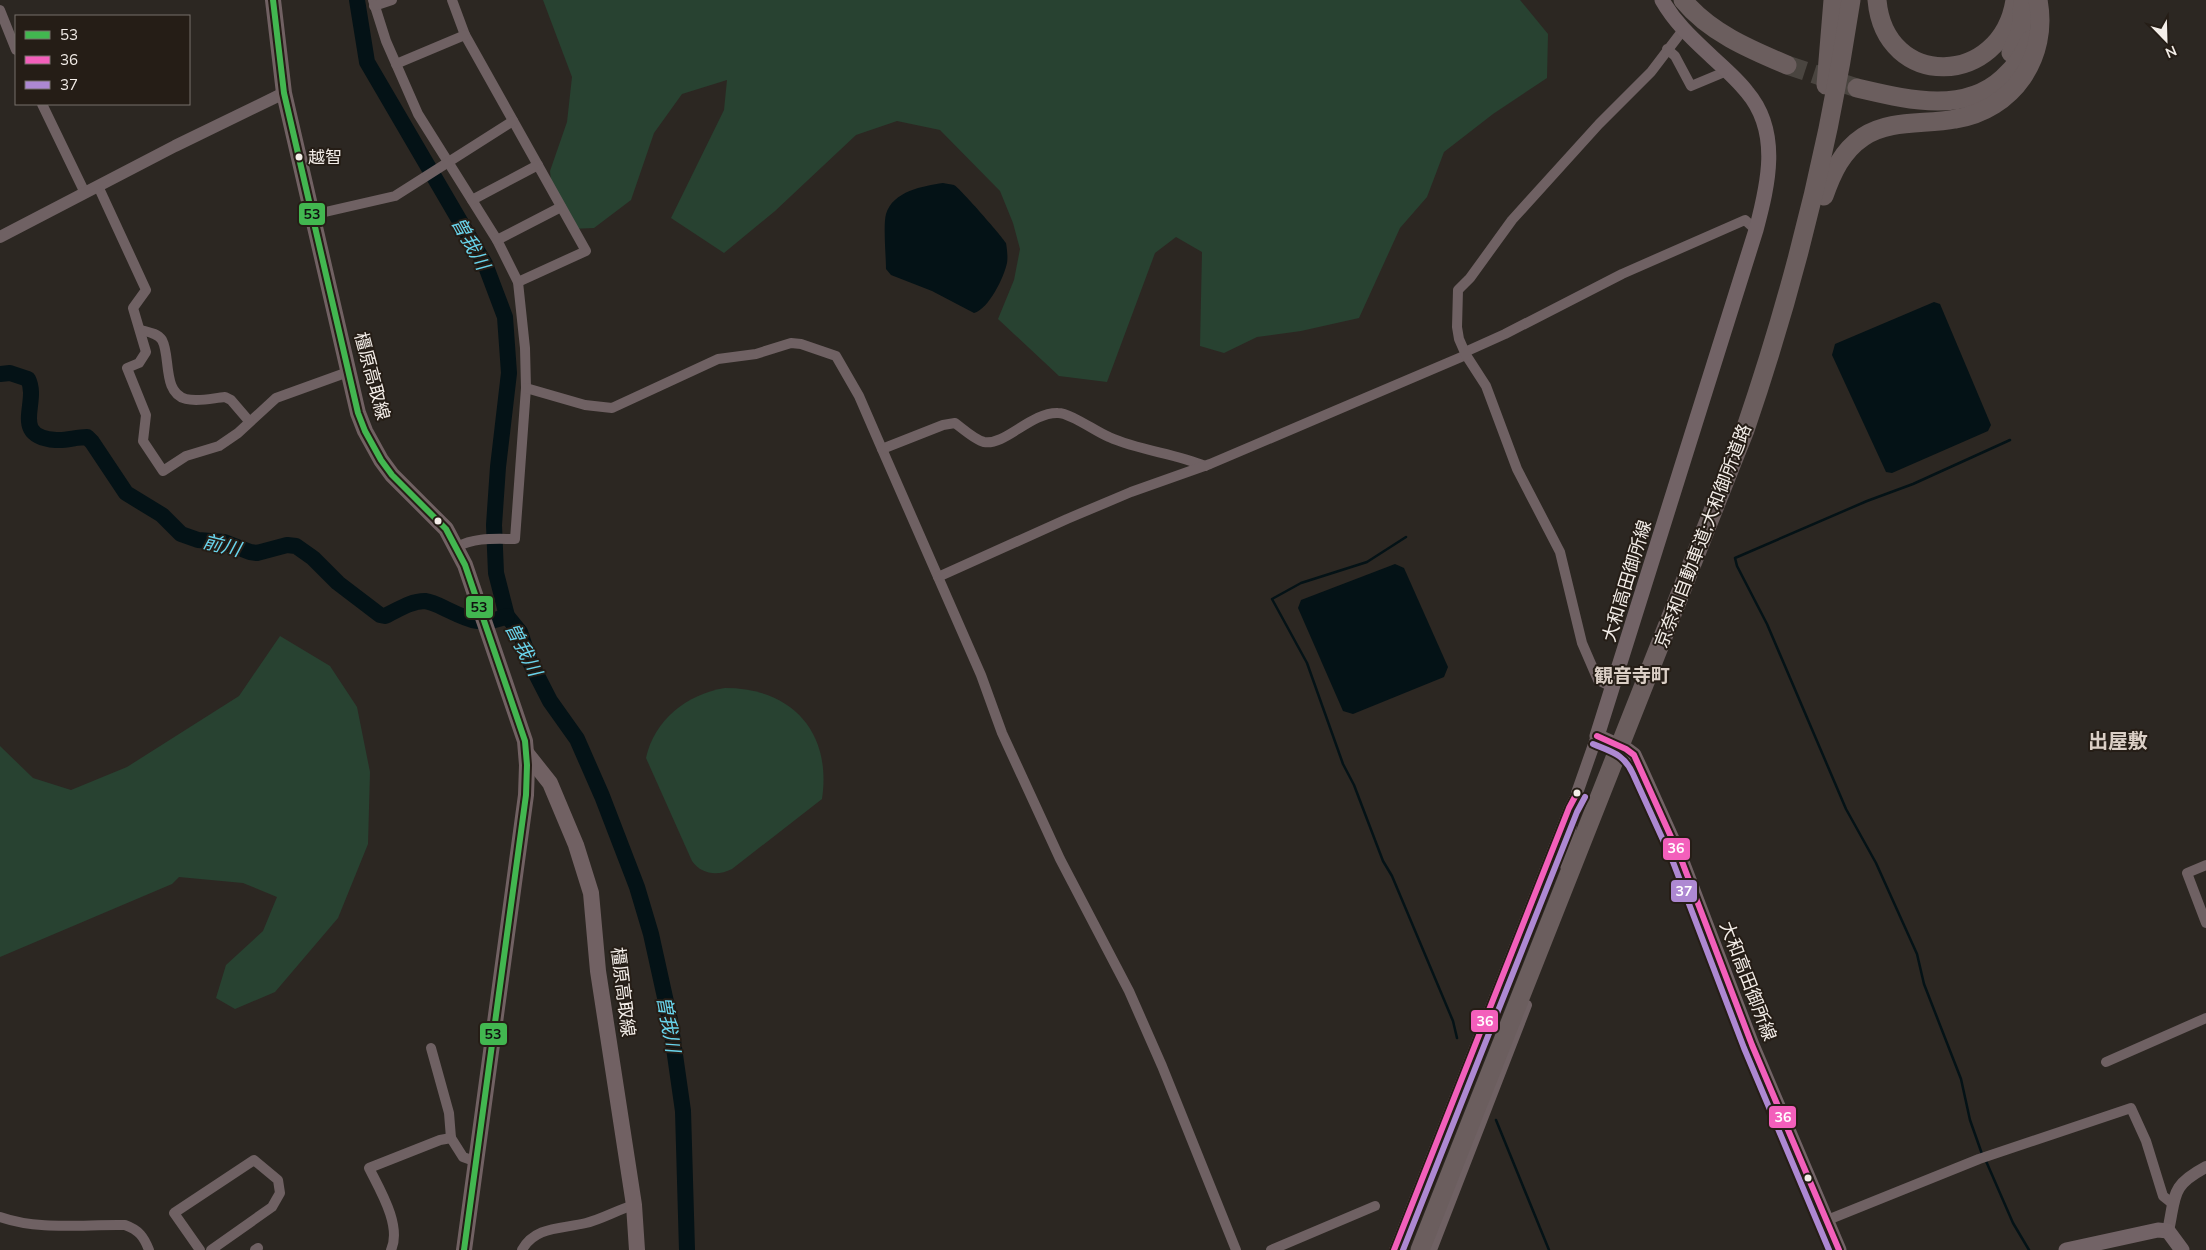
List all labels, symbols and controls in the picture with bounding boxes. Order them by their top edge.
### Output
legend [15,15,190,105]
north arrow [2141,15,2191,65]
text: 53 [60,25,78,44]
text: N [2163,42,2179,62]
text: 36 [60,50,78,69]
text: 37 [60,75,78,94]
place label: 越智 [308,146,342,167]
marker: 越智 [294,152,304,162]
line badge: 53 [298,202,326,226]
text: 53 [304,205,320,223]
water label: 曽我川 [447,212,496,275]
street label: 橿原高取線 [350,329,395,422]
street label: 京奈和自動車道;大和御所道路 [1649,421,1756,651]
unlabelled marker [433,516,443,526]
street label: 大和高田御所線 [1597,517,1656,644]
water label: 前川 [201,529,245,562]
line badge: 53 [465,595,494,619]
text: 53 [471,598,487,616]
water label: 曽我川 [500,618,549,682]
district label: 観音寺町 [1594,663,1670,687]
district label: 出屋敷 [2088,728,2148,753]
unlabelled marker [1572,788,1582,798]
line badge: 36 [1662,837,1691,861]
text: 36 [1668,839,1684,857]
line badge: 37 [1670,879,1698,903]
text: 37 [1676,882,1692,900]
street label: 大和高田御所線 [1715,918,1782,1044]
street label: 橿原高取線 [607,946,640,1038]
water label: 曽我川 [652,994,686,1056]
line badge: 36 [1470,1009,1499,1033]
text: 36 [1477,1012,1493,1030]
line badge: 53 [479,1022,508,1046]
text: 53 [485,1025,501,1043]
line badge: 36 [1768,1105,1797,1129]
text: 36 [1775,1108,1791,1126]
unlabelled marker [1803,1173,1813,1183]

